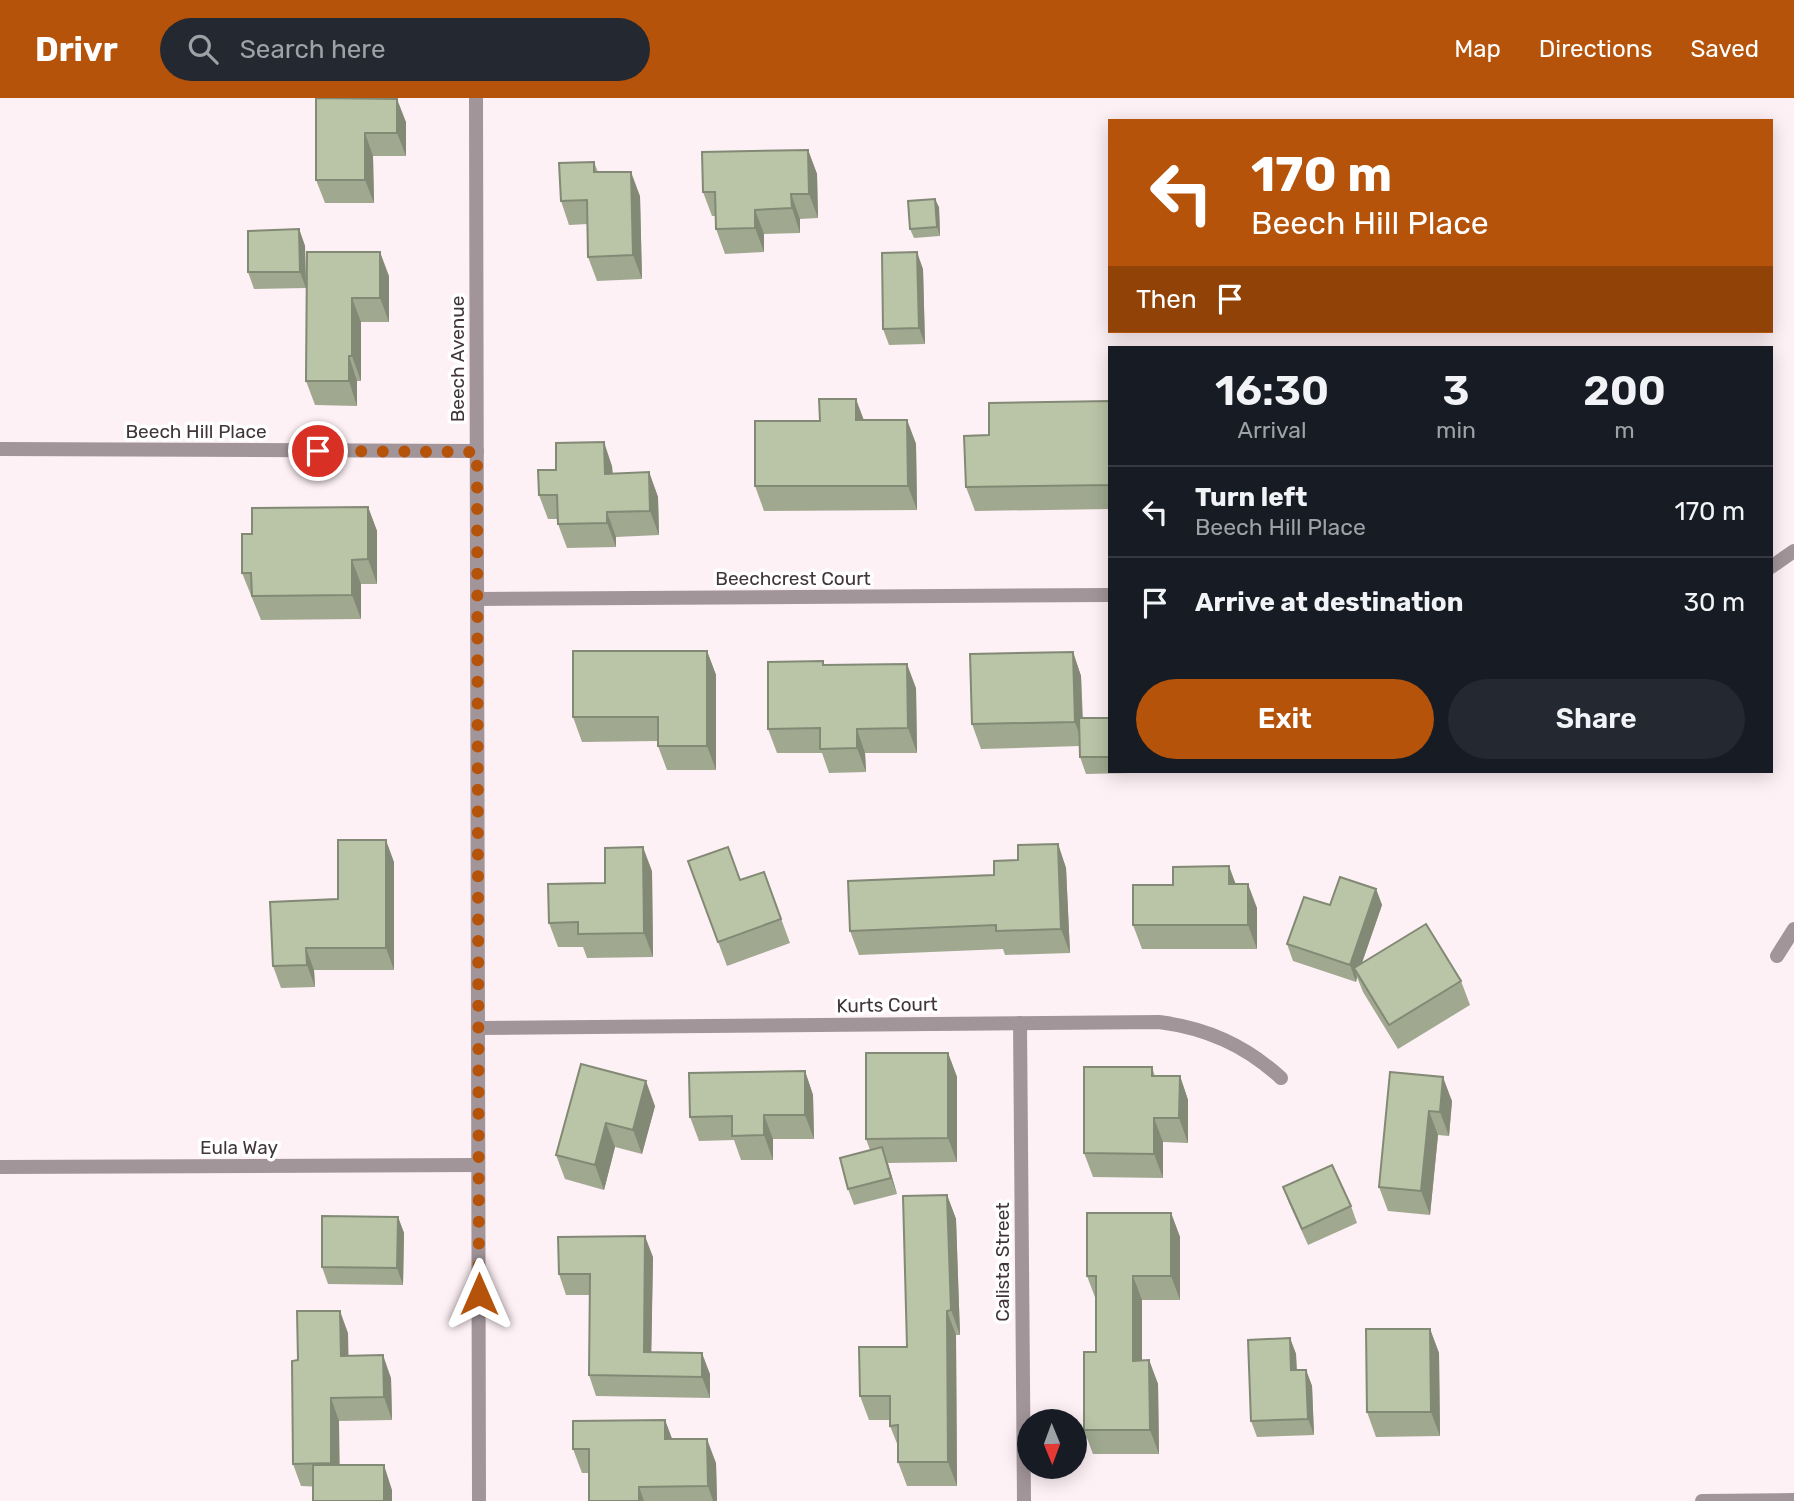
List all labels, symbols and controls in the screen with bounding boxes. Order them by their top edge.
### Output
search box [160,18,650,81]
text: Drivr [35,30,118,69]
icon: search [184,30,222,68]
text: Search here [240,34,386,65]
text: Map [1454,35,1501,63]
text: Directions [1539,35,1652,63]
text: Saved [1690,35,1759,63]
text: 170 m [1251,145,1392,203]
icon: left [1136,147,1227,238]
text: Beech Hill Place [1251,204,1489,242]
icon: arrive [1211,280,1249,318]
text: Then [1136,284,1197,315]
street label: Beech Avenue [446,296,469,422]
text: 16:30 [1215,366,1329,416]
text: 3 [1443,366,1470,416]
text: 200 [1583,366,1666,416]
text: Arrival [1238,416,1307,444]
text: min [1436,416,1476,444]
text: m [1614,416,1635,444]
street label: Beech Hill Place [125,420,267,443]
pin [288,421,348,481]
icon: arrive [299,432,337,470]
text: Turn left [1195,482,1307,513]
icon: left [1136,493,1174,531]
text: 170 m [1675,496,1745,527]
text: Beech Hill Place [1195,513,1366,541]
street label: Beechcrest Court [715,567,871,590]
icon: arrive [1136,584,1174,622]
text: Arrive at destination [1195,587,1463,618]
text: 30 m [1683,587,1745,618]
button: Exit [1136,679,1434,759]
button: Share [1448,679,1745,759]
street label: Kurts Court [836,993,938,1017]
street label: Eula Way [200,1136,278,1159]
street label: Calista Street [991,1202,1014,1322]
position arrow [442,1257,516,1331]
north arrow [1017,1409,1087,1479]
map controls [1017,1409,1087,1479]

